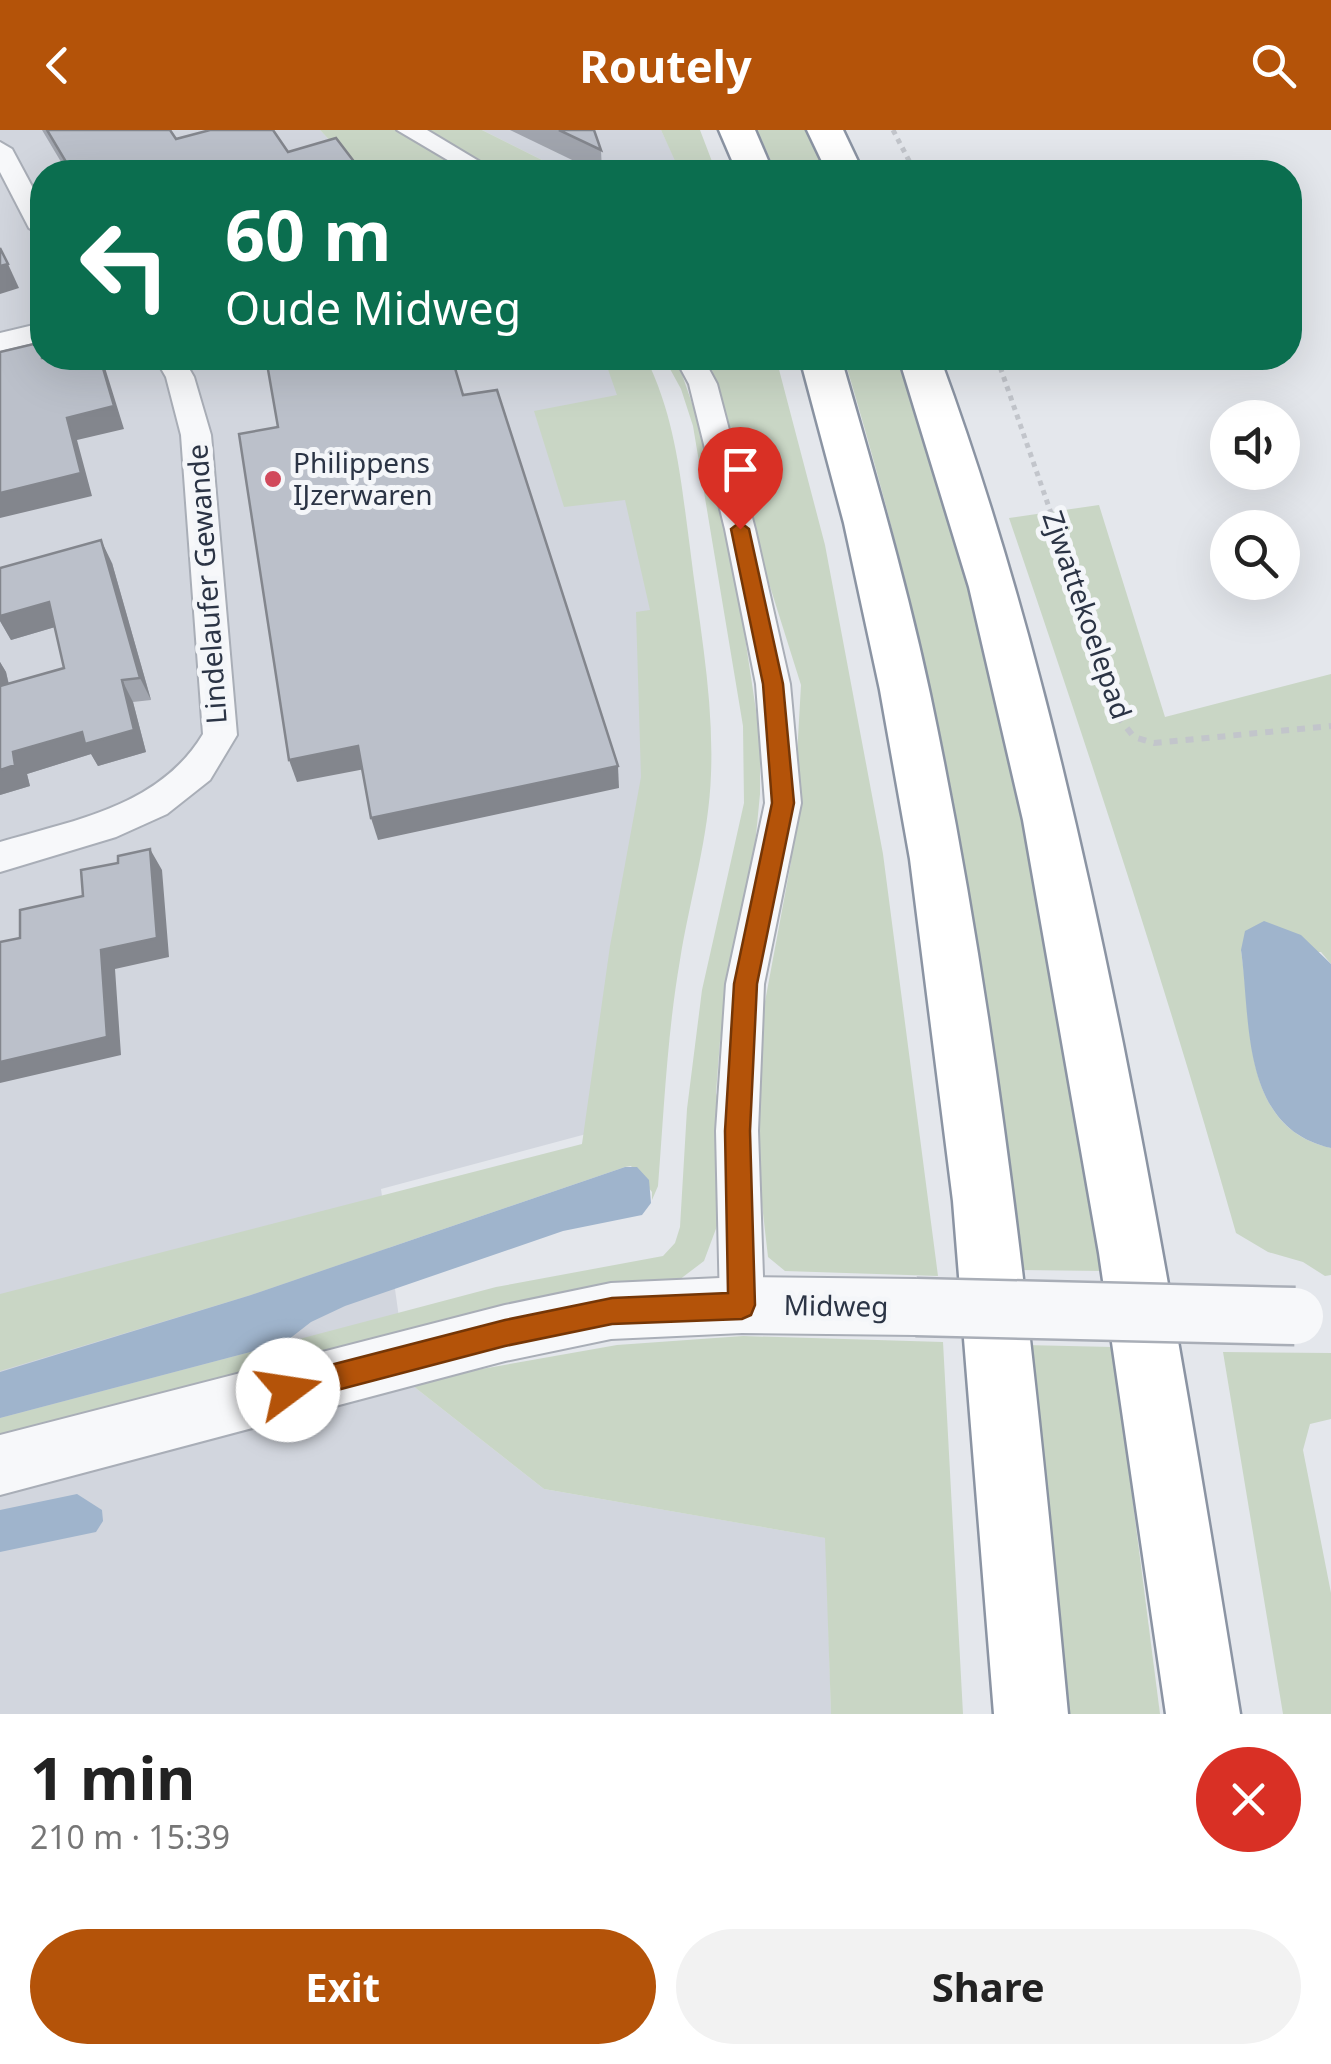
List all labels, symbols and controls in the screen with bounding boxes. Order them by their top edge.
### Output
text: Routely [579,35,752,96]
icon: back [30,38,85,93]
icon: search [1246,38,1301,93]
text: 60 m [225,186,392,282]
icon: left [60,200,190,330]
text: Oude Midweg [225,277,521,338]
map controls [1210,400,1300,600]
button: sound [1210,400,1300,490]
pin [698,427,783,530]
icon: arrive [713,442,768,497]
street label: Lindelaufer Gewande [177,443,235,725]
place label: Philippens IJzerwaren [293,443,432,513]
marker: Philippens IJzerwaren [262,468,284,490]
street label: Zjwattekoelepad [1035,506,1141,724]
button: search [1210,510,1300,600]
street label: Midweg [783,1285,889,1325]
position arrow [236,1338,340,1442]
text: 1 min [30,1736,195,1818]
button: close [1196,1747,1301,1852]
text: 210 m · 15:39 [30,1815,230,1858]
button: Exit [30,1929,656,2044]
button: Share [676,1929,1301,2044]

